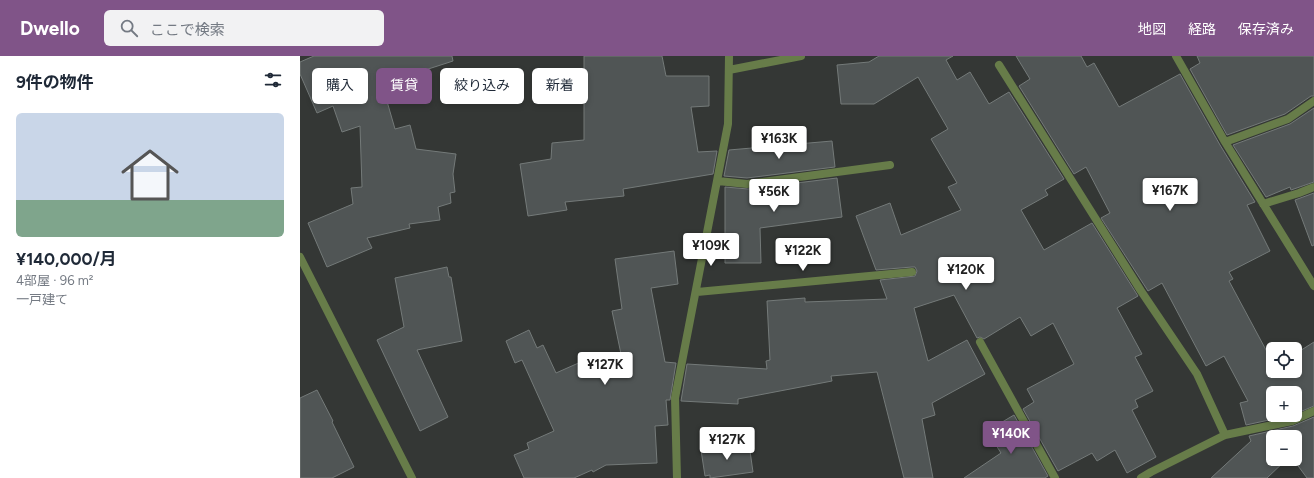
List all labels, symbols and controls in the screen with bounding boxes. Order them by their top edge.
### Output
search box [104,10,384,46]
text: Dwello [20,17,80,40]
icon: search [118,17,140,39]
text: ここで検索 [150,21,225,39]
text: 地図 [1138,21,1166,38]
text: 経路 [1188,21,1216,38]
text: 保存済み [1238,21,1294,38]
chip: 購入 [312,68,368,104]
chip: 賃貸 [376,68,432,104]
chip: 絞り込み [440,68,524,104]
chip: 新着 [532,68,588,104]
icon: filters [262,69,284,91]
text: 9件の物件 [16,72,94,92]
pin: ¥163K [751,126,807,160]
text: ¥163K [761,131,797,146]
icon: home [114,139,186,211]
pin: ¥167K [1142,178,1198,212]
pin: ¥56K [750,179,798,213]
text: ¥167K [1152,183,1188,198]
text: ¥56K [758,184,790,199]
pin: ¥109K [683,233,739,267]
text: ¥109K [692,238,730,253]
pin: ¥122K [775,238,831,272]
text: ¥122K [785,243,821,258]
text: ¥140,000/月 [16,249,117,269]
pin: ¥120K [938,257,994,291]
text: ¥120K [947,262,985,277]
text: 4部屋 · 96 m² [16,273,93,288]
text: 一戸建て [16,292,68,307]
map controls [1266,342,1302,466]
button: locate [1266,342,1302,378]
pin: ¥127K [577,352,633,386]
text: ¥127K [587,357,623,372]
button: + [1266,386,1302,422]
pin: ¥140K [983,421,1039,455]
text: ¥140K [992,426,1030,441]
pin: ¥127K [699,427,755,461]
button: − [1266,430,1302,466]
text: ¥127K [709,432,745,447]

